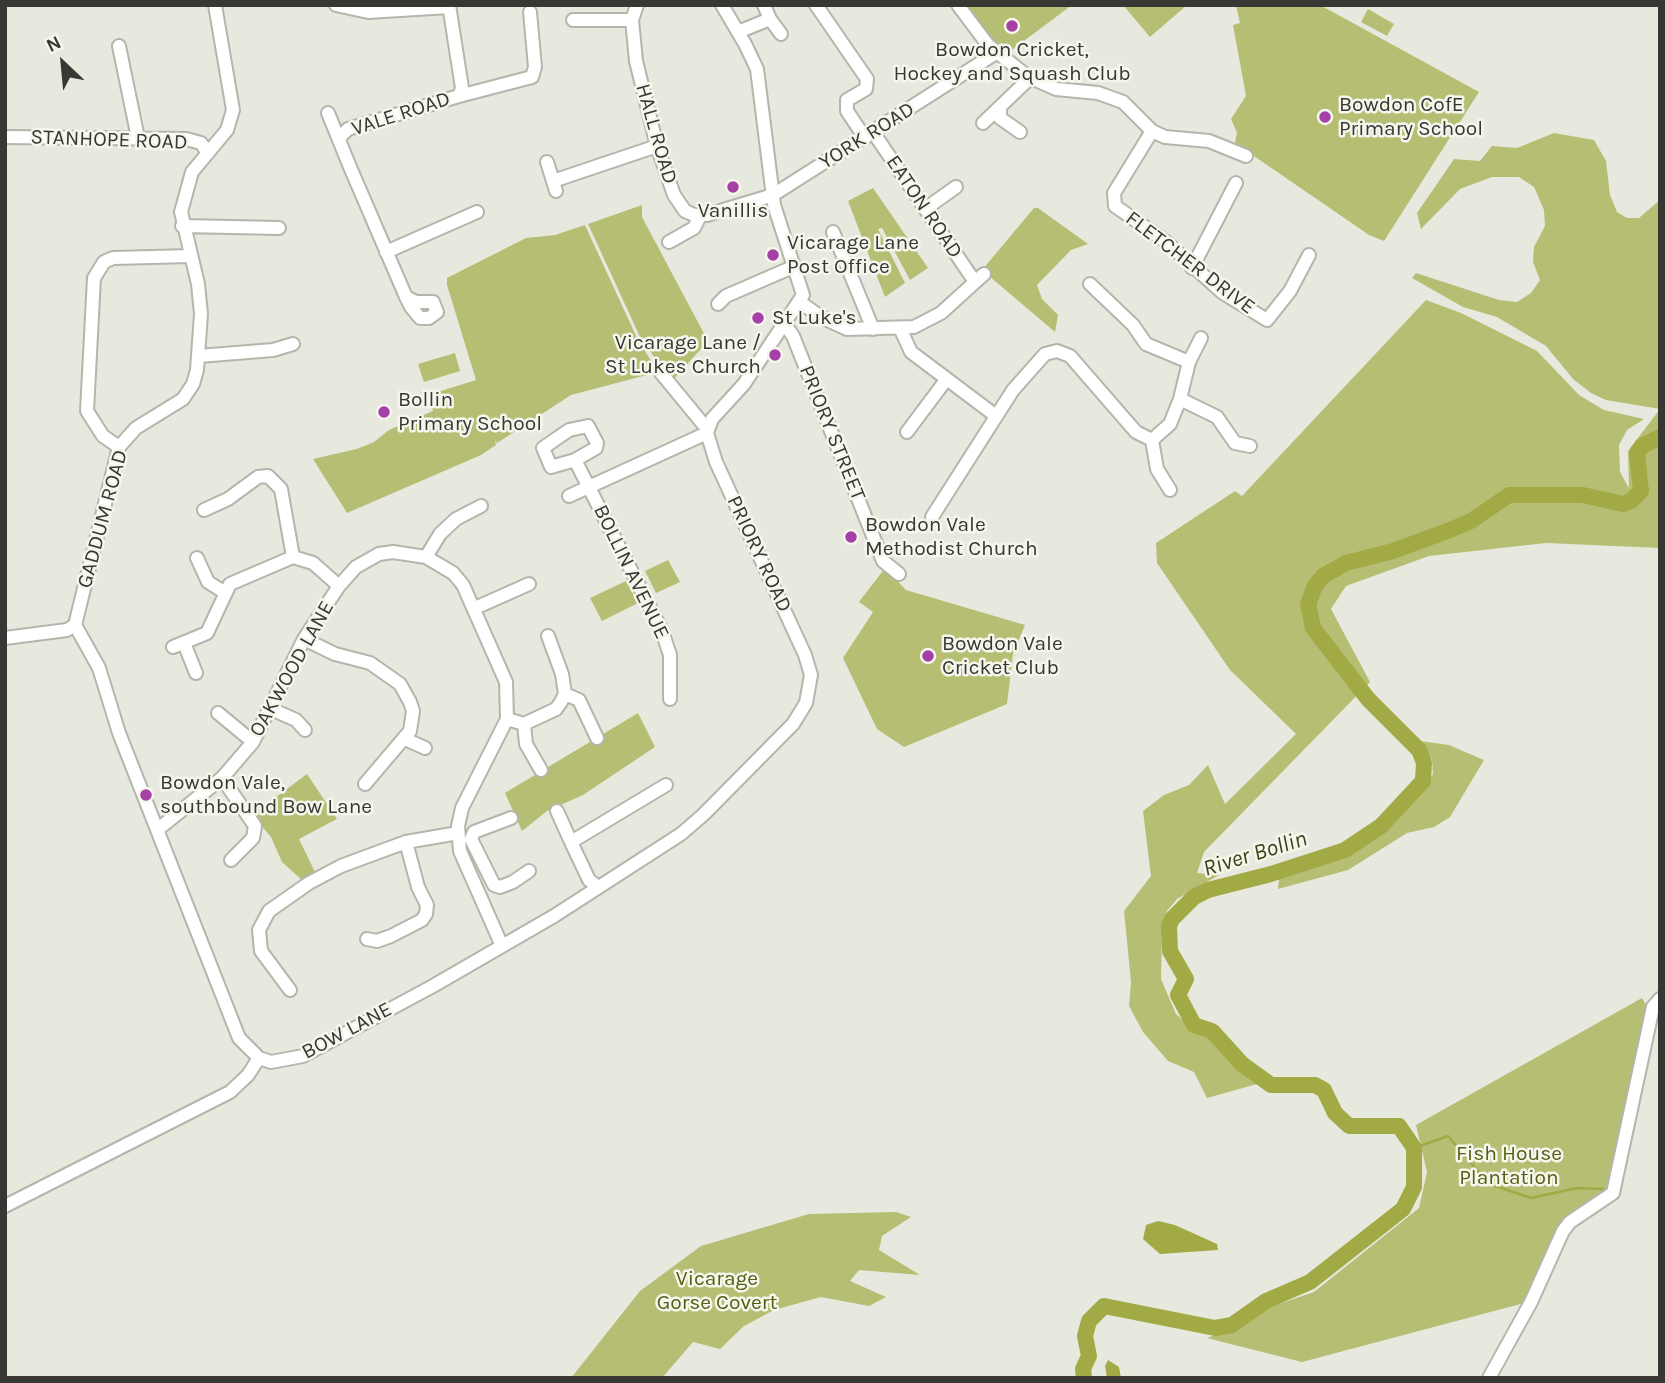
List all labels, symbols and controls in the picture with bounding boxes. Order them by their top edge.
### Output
marker: Bowdon Cricket, Hockey and Squash Club [1004,18,1020,34]
north arrow [28,28,98,98]
text: N [43,31,65,57]
place label: Bowdon Cricket, Hockey and Squash Club [893,37,1131,87]
street label: HALL ROAD [630,81,682,187]
street label: VALE ROAD [349,86,453,142]
place label: Bowdon CofE Primary School [1339,92,1483,142]
street label: YORK ROAD [815,97,919,175]
marker: Bowdon CofE Primary School [1317,109,1333,125]
street label: STANHOPE ROAD [30,125,188,155]
street label: EATON ROAD [880,151,968,263]
marker: Vanillis [725,179,741,195]
place label: Vanillis [698,198,768,224]
street label: FLETCHER DRIVE [1120,206,1260,320]
place label: Vicarage Lane Post Office [787,230,919,280]
marker: Vicarage Lane Post Office [765,247,781,263]
place label: St Luke's [772,305,857,331]
marker: St Luke's [750,310,766,326]
place label: Vicarage Lane / St Lukes Church [605,330,761,380]
marker: Vicarage Lane / St Lukes Church [767,347,783,363]
street label: PRIORY STREET [793,362,871,504]
place label: Bollin Primary School [398,387,542,437]
marker: Bollin Primary School [376,404,392,420]
street label: GADDUM ROAD [72,447,134,591]
street label: PRIORY ROAD [721,492,797,616]
street label: BOLLIN AVENUE [588,501,674,643]
place label: Bowdon Vale Methodist Church [865,512,1038,562]
marker: Bowdon Vale Methodist Church [843,529,859,545]
street label: OAKWOOD LANE [244,597,340,741]
place label: Bowdon Vale Cricket Club [942,631,1063,681]
marker: Bowdon Vale Cricket Club [920,648,936,664]
place label: Bowdon Vale, southbound Bow Lane [160,770,372,820]
marker: Bowdon Vale, southbound Bow Lane [138,787,154,803]
water label: River Bollin [1200,825,1310,883]
street label: BOW LANE [298,997,396,1065]
park label: Fish House Plantation [1456,1141,1562,1191]
park label: Vicarage Gorse Covert [657,1266,777,1316]

